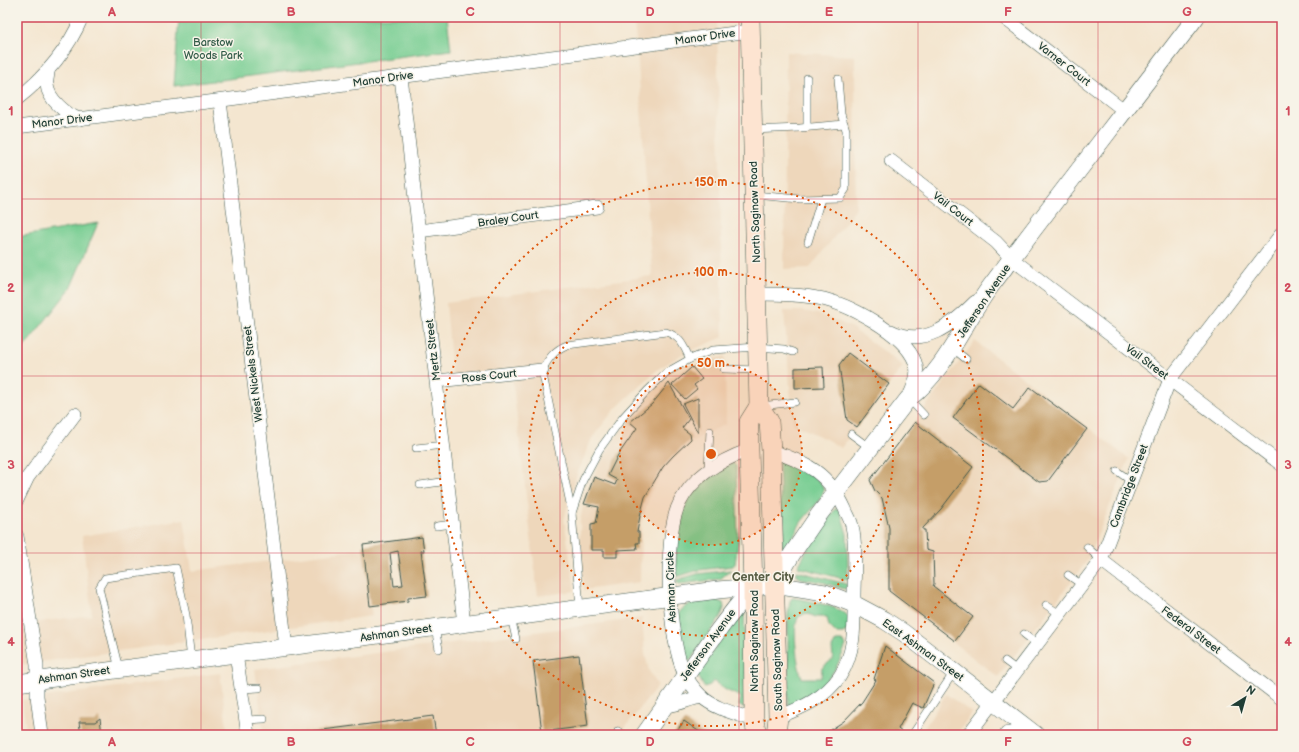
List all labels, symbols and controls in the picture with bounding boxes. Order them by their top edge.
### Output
text: A [107,4,116,20]
text: B [286,4,296,20]
text: C [465,4,475,20]
text: D [645,4,655,20]
text: E [825,4,834,20]
text: F [1004,4,1012,20]
text: G [1182,4,1192,20]
street label: Manor Drive [674,26,737,48]
park label: Barstow Woods Park [184,36,243,62]
street label: Varner Court [1035,39,1093,89]
street label: Manor Drive [352,68,415,90]
text: 1 [8,103,14,119]
text: 1 [1285,103,1291,119]
street label: Manor Drive [31,111,94,131]
street label: North Saginaw Road [747,161,763,263]
text: 150 m [695,175,727,190]
street label: Vail Court [930,189,976,229]
street label: Braley Court [477,208,540,230]
street label: Jefferson Avenue [955,261,1014,340]
text: 100 m [694,265,728,280]
text: 2 [7,280,15,296]
text: 2 [1284,280,1292,296]
street label: Mertz Street [423,318,443,381]
street label: West Nickels Street [241,324,265,423]
street label: Vail Street [1123,342,1171,383]
text: 50 m [697,356,725,371]
street label: Ross Court [461,367,518,385]
street label: Cambridge Street [1107,442,1151,529]
centre of rings [704,447,718,461]
text: 3 [7,457,15,473]
text: 3 [1284,457,1292,473]
street label: Ashman Circle [663,551,679,623]
district label: Center City [732,570,794,585]
street label: North Saginaw Road [748,590,761,692]
street label: Federal Street [1159,603,1224,657]
street label: Jefferson Avenue [677,606,739,684]
street label: South Saginaw Road [769,609,785,711]
street label: East Ashman Street [880,616,967,684]
street label: Ashman Street [359,621,433,644]
text: 4 [7,634,15,650]
text: 4 [1284,634,1292,650]
street label: Ashman Street [37,663,111,686]
north arrow [1225,678,1265,718]
text: N [1244,683,1258,698]
text: A [107,734,116,750]
text: B [286,734,296,750]
text: C [465,734,475,750]
text: D [645,734,655,750]
text: E [825,734,834,750]
text: F [1004,734,1012,750]
text: G [1182,734,1192,750]

